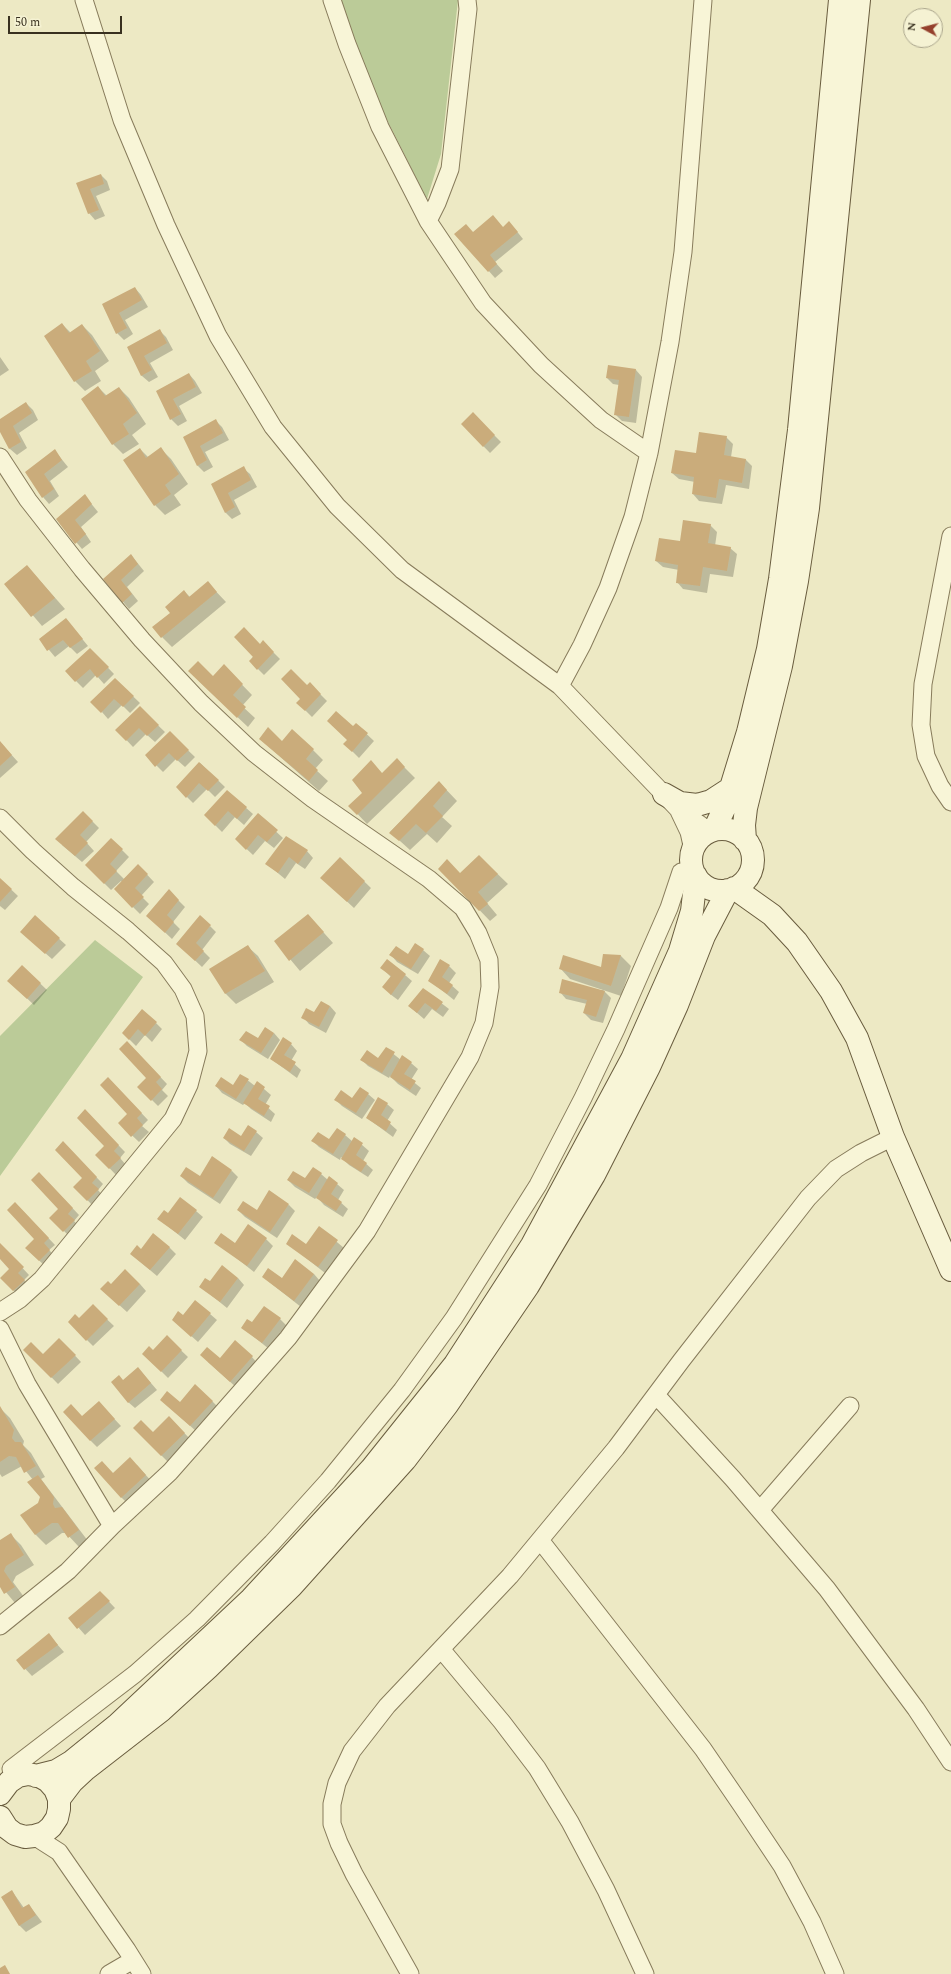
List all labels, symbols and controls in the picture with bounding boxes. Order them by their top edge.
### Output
scale bar [10,8,124,34]
north arrow [903,8,943,48]
text: 50 m [15,13,40,32]
text: N [903,21,921,32]

